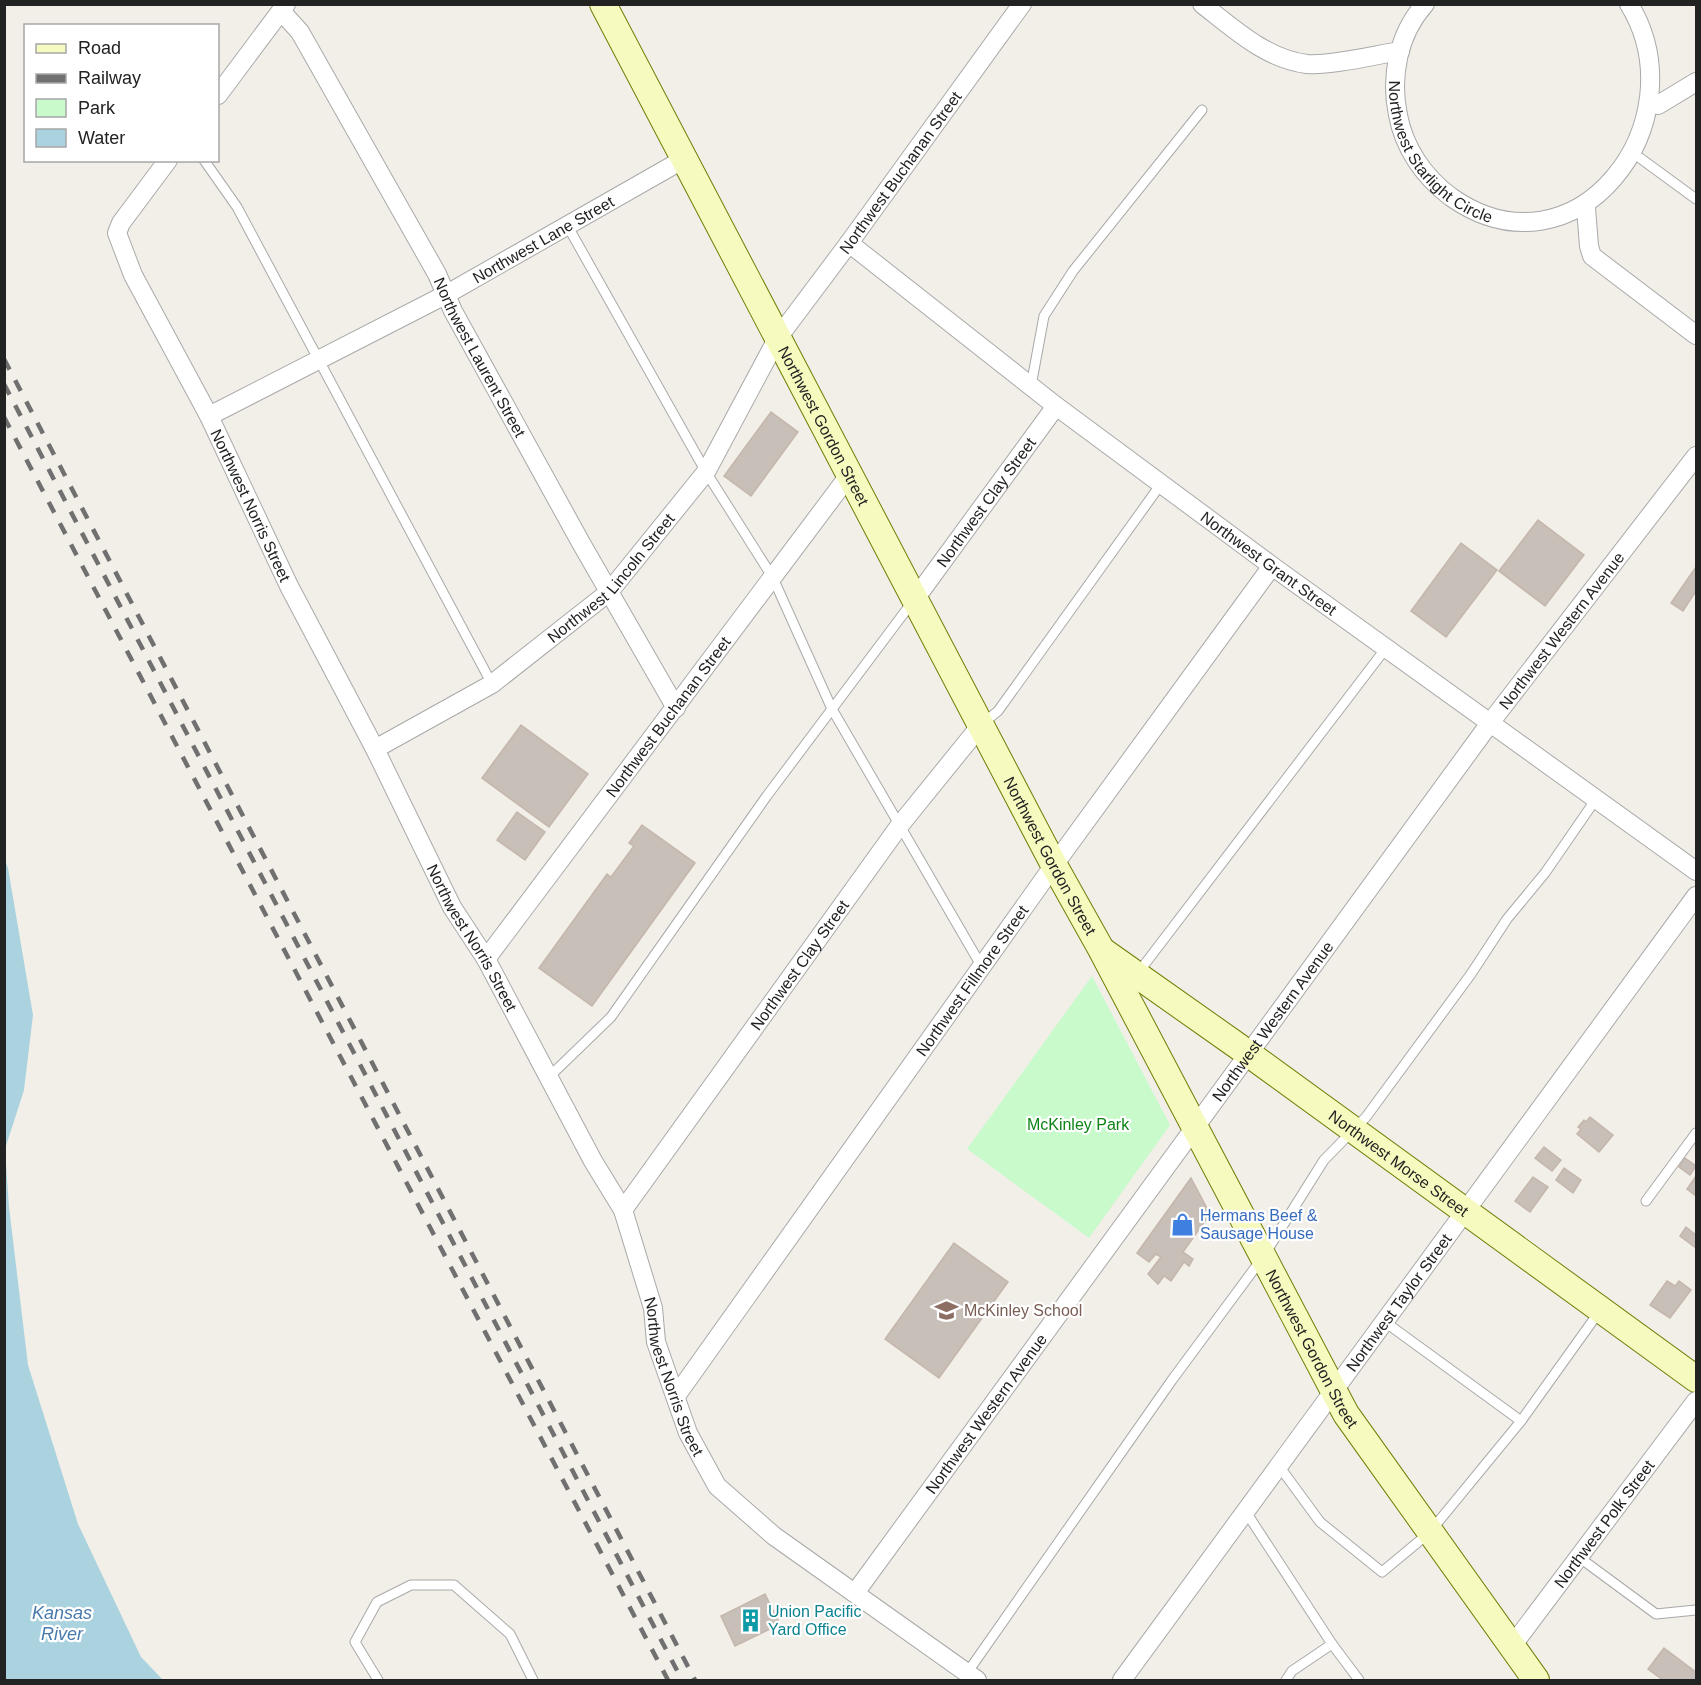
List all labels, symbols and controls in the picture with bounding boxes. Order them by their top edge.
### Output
legend [24,24,219,162]
text: Road [78,38,121,58]
text: Railway [78,68,141,88]
street label: Northwest Starlight Circle [1387,80,1495,226]
street label: Northwest Buchanan Street [836,88,965,257]
text: Park [78,98,116,118]
text: Water [78,128,125,148]
street label: Northwest Lane Street [470,192,617,286]
street label: Northwest Laurent Street [431,275,529,440]
street label: Northwest Gordon Street [775,343,873,509]
street label: Northwest Norris Street [208,426,294,585]
street label: Northwest Clay Street [933,434,1039,570]
street label: Northwest Grant Street [1198,508,1340,619]
street label: Northwest Lincoln Street [544,510,678,646]
street label: Northwest Western Avenue [1496,549,1627,712]
street label: Northwest Buchanan Street [602,633,734,800]
street label: Northwest Gordon Street [1001,774,1100,938]
street label: Northwest Norris Street [424,861,521,1014]
street label: Northwest Clay Street [747,896,852,1033]
street label: Northwest Fillmore Street [912,902,1031,1059]
street label: Northwest Western Avenue [1209,938,1336,1104]
street label: Northwest Morse Street [1326,1107,1472,1220]
park label: McKinley Park [1027,1116,1130,1133]
place label: Hermans Beef & Sausage House [1200,1207,1318,1242]
shop icon: Hermans Beef & Sausage House [1169,1211,1195,1237]
street label: Northwest Taylor Street [1343,1230,1455,1374]
street label: Northwest Gordon Street [1263,1266,1362,1431]
street label: Northwest Norris Street [642,1295,707,1459]
school or university icon: McKinley School [933,1297,959,1323]
place label: McKinley School [964,1302,1082,1319]
street label: Northwest Western Avenue [922,1330,1050,1497]
street label: Northwest Polk Street [1551,1456,1657,1591]
water label: Kansas River [32,1603,92,1644]
place label: Union Pacific Yard Office [768,1603,861,1638]
building icon: Union Pacific Yard Office [737,1607,763,1633]

